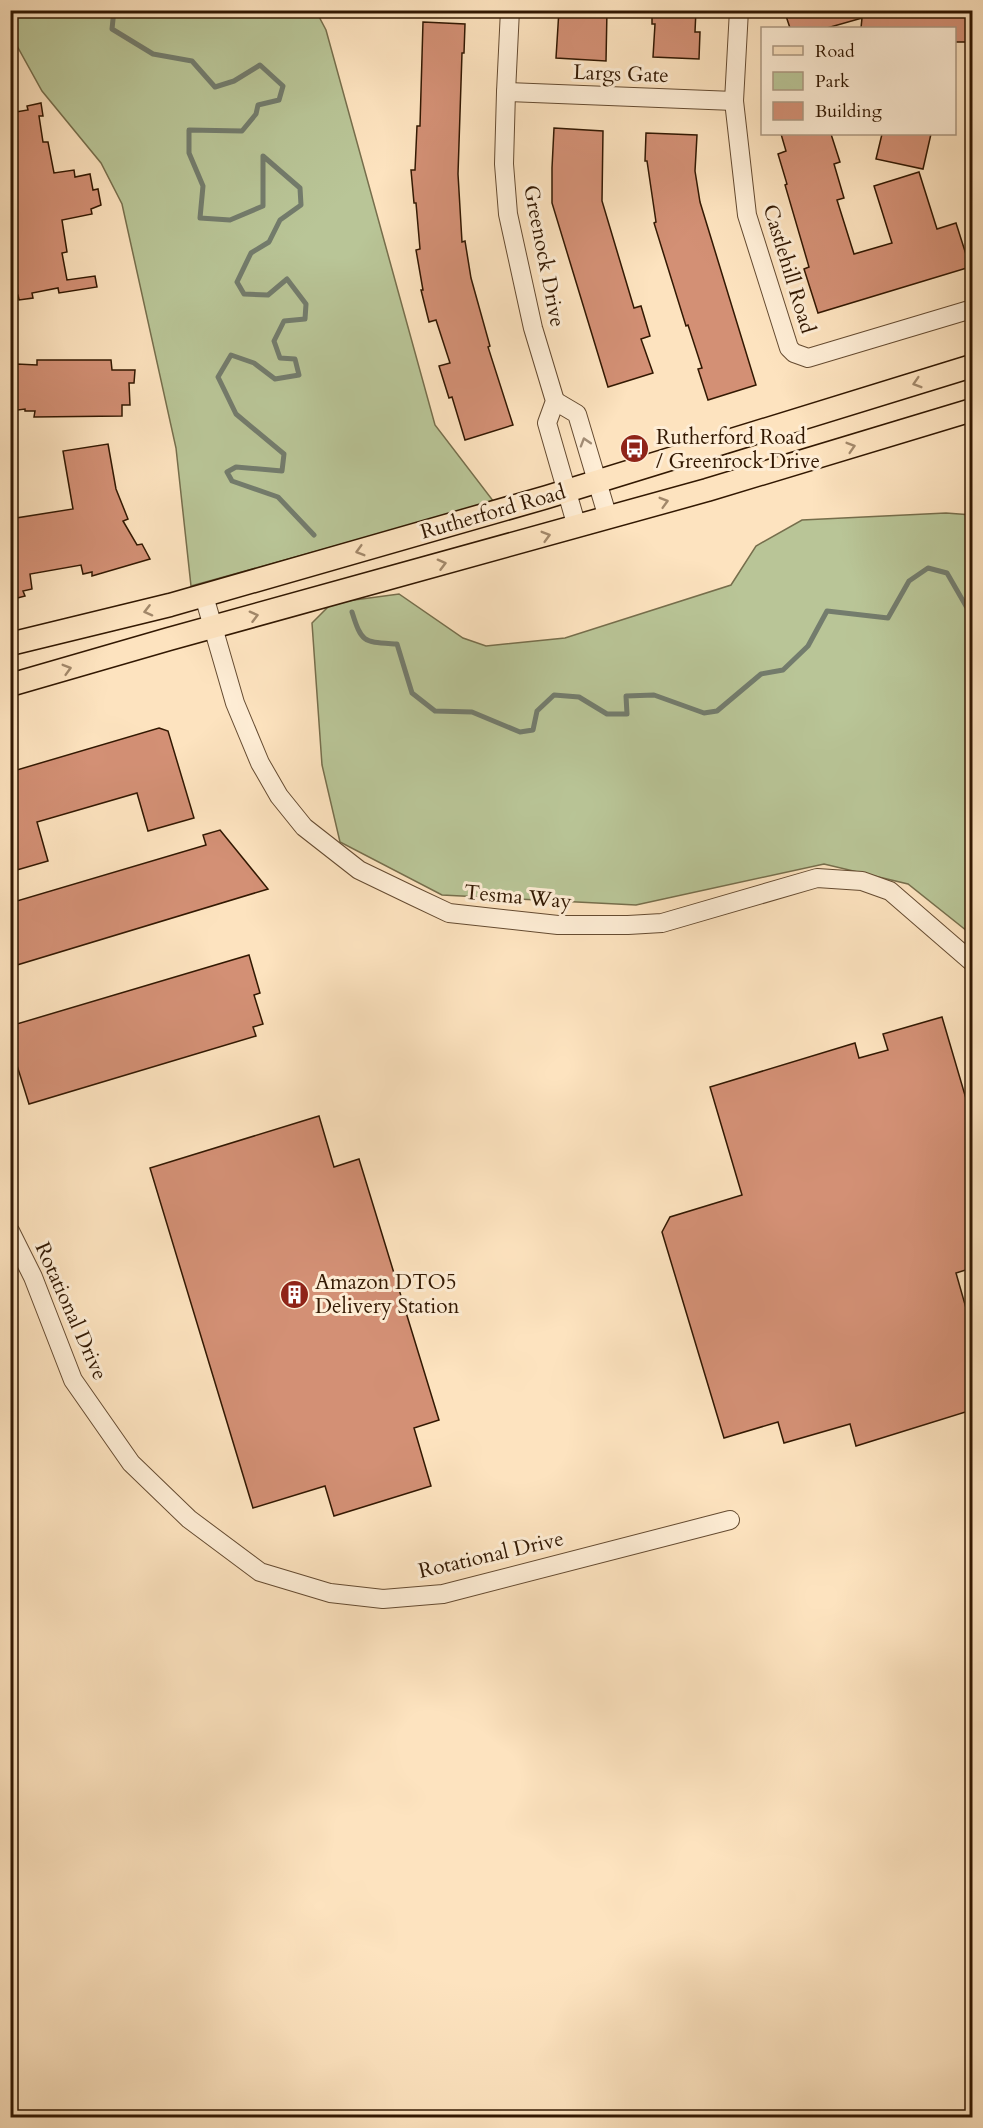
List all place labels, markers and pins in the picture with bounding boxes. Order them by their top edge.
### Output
place label: Rutherford Road / Greenrock Drive [656,423,820,476]
bus stop icon: Rutherford Road / Greenrock Drive [619,433,651,465]
place label: Amazon DTO5 Delivery Station [315,1268,460,1321]
building icon: Amazon DTO5 Delivery Station [278,1278,310,1310]

